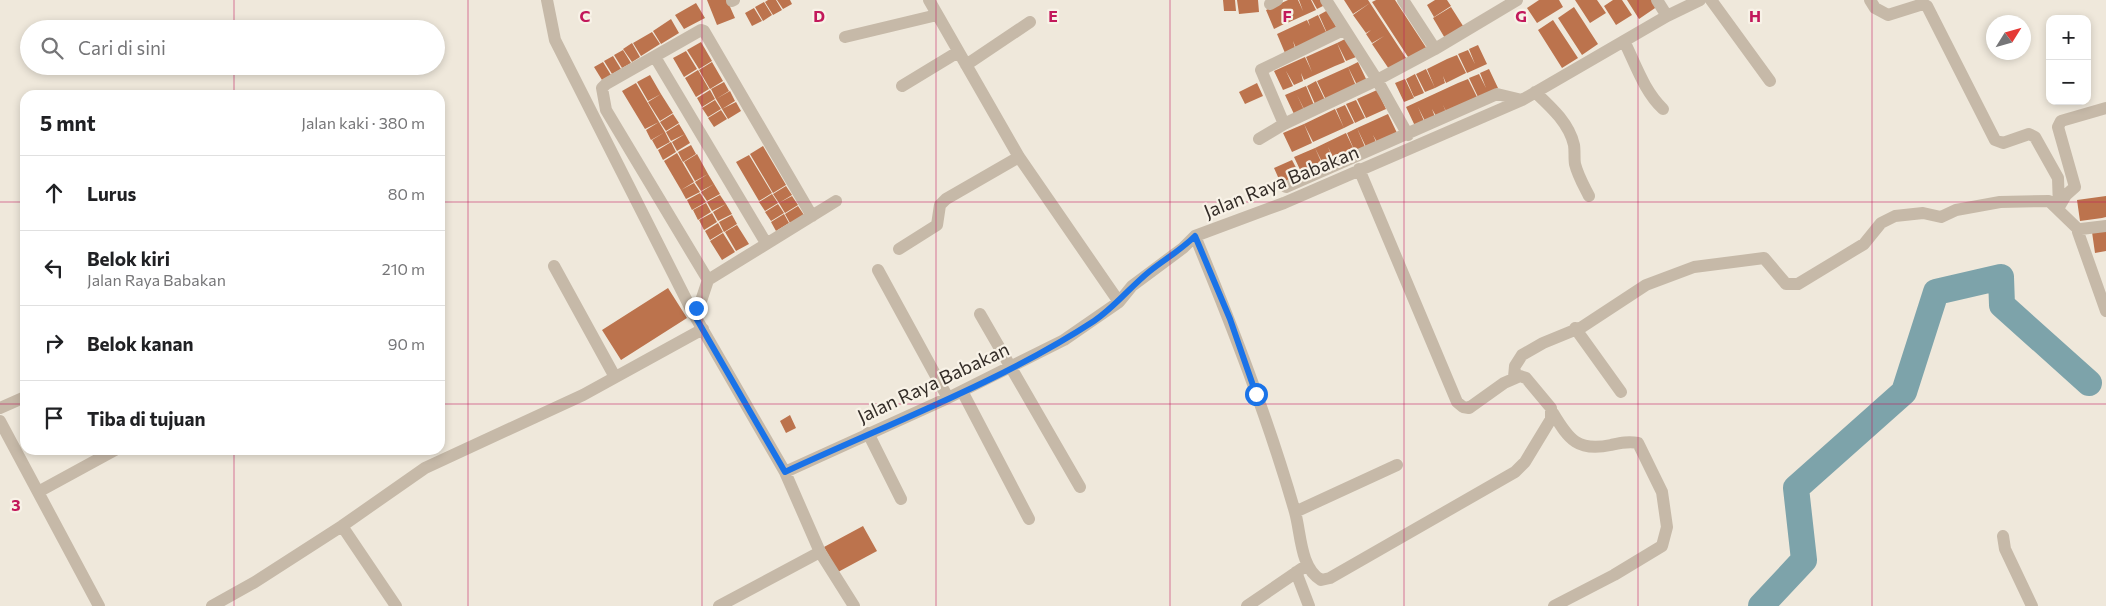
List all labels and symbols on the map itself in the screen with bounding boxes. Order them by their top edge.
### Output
text: C [580,6,591,25]
text: D [813,6,825,25]
text: E [1048,6,1058,25]
text: F [1282,6,1292,25]
text: G [1515,6,1527,25]
text: H [1749,6,1761,25]
north arrow [1986,15,2031,60]
street label: Jalan Raya Babakan [1200,139,1362,223]
route end [685,297,708,320]
street label: Jalan Raya Babakan [853,337,1013,427]
route start [1245,383,1268,406]
text: 3 [11,495,21,514]

